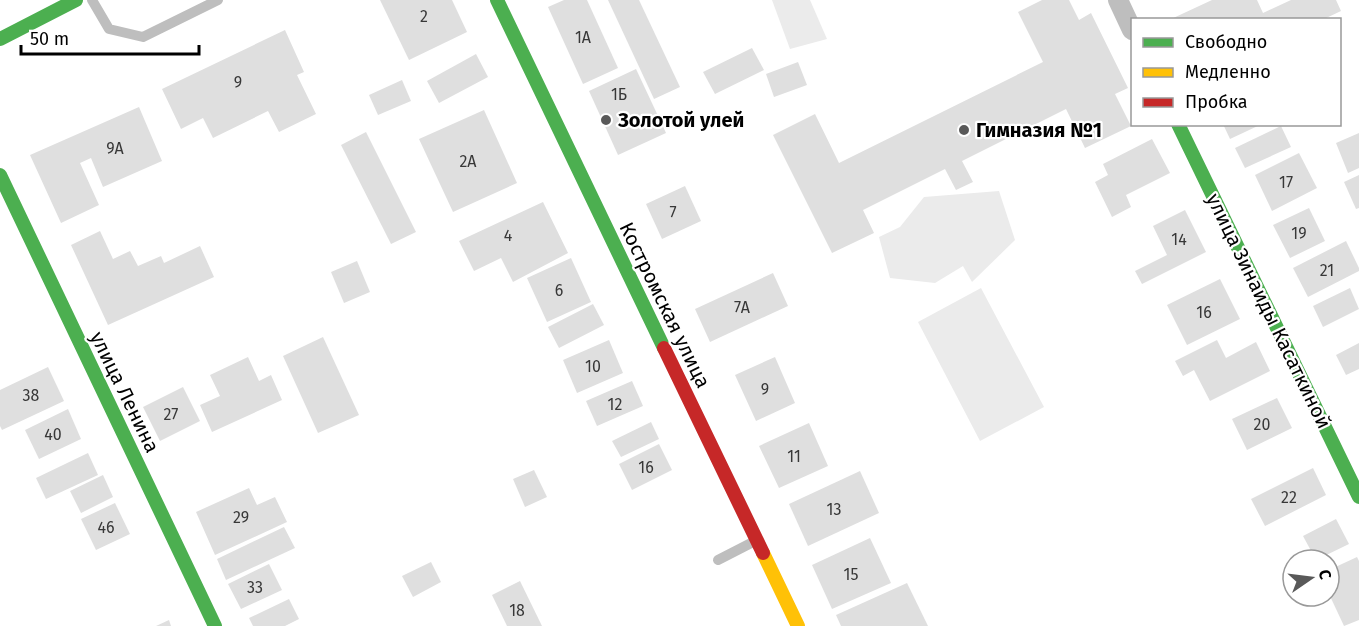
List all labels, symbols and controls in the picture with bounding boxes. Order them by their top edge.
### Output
house number: 2 [420,7,428,26]
scale bar [21,18,200,56]
legend [1131,18,1341,126]
text: 50 m [30,28,69,50]
house number: 1А [575,28,592,47]
text: Свободно [1185,31,1267,53]
text: Медленно [1185,61,1271,83]
house number: 9 [234,73,242,92]
house number: 1Б [611,85,627,104]
text: Пробка [1185,91,1248,113]
place label: Золотой улей [617,108,744,132]
marker: Золотой улей [599,113,613,127]
place label: Гимназия №1 [976,118,1102,142]
marker: Гимназия №1 [957,123,971,137]
house number: 9А [106,139,125,158]
house number: 2А [459,152,477,171]
house number: 17 [1279,173,1293,192]
street label: улица Зинаиды Касаткиной [1202,190,1336,432]
house number: 7 [669,203,677,222]
street label: Костромская улица [614,218,716,392]
house number: 19 [1291,224,1307,243]
house number: 4 [504,226,513,245]
house number: 14 [1171,230,1187,249]
house number: 21 [1320,261,1334,280]
house number: 6 [555,281,563,300]
house number: 7А [734,298,751,317]
house number: 16 [1196,303,1212,322]
street label: улица Ленина [85,328,165,456]
house number: 10 [585,357,601,376]
house number: 9 [761,380,769,399]
house number: 38 [23,386,40,405]
house number: 12 [608,395,622,414]
house number: 27 [164,405,178,424]
house number: 20 [1254,415,1270,434]
house number: 40 [44,425,62,444]
house number: 11 [787,447,801,466]
house number: 16 [638,458,654,477]
house number: 22 [1281,488,1297,507]
house number: 13 [827,500,841,519]
house number: 29 [233,508,249,527]
house number: 46 [97,518,115,537]
north arrow [1281,548,1341,608]
house number: 15 [844,565,858,584]
text: С [1315,568,1336,582]
house number: 33 [247,578,263,597]
house number: 18 [509,601,525,620]

